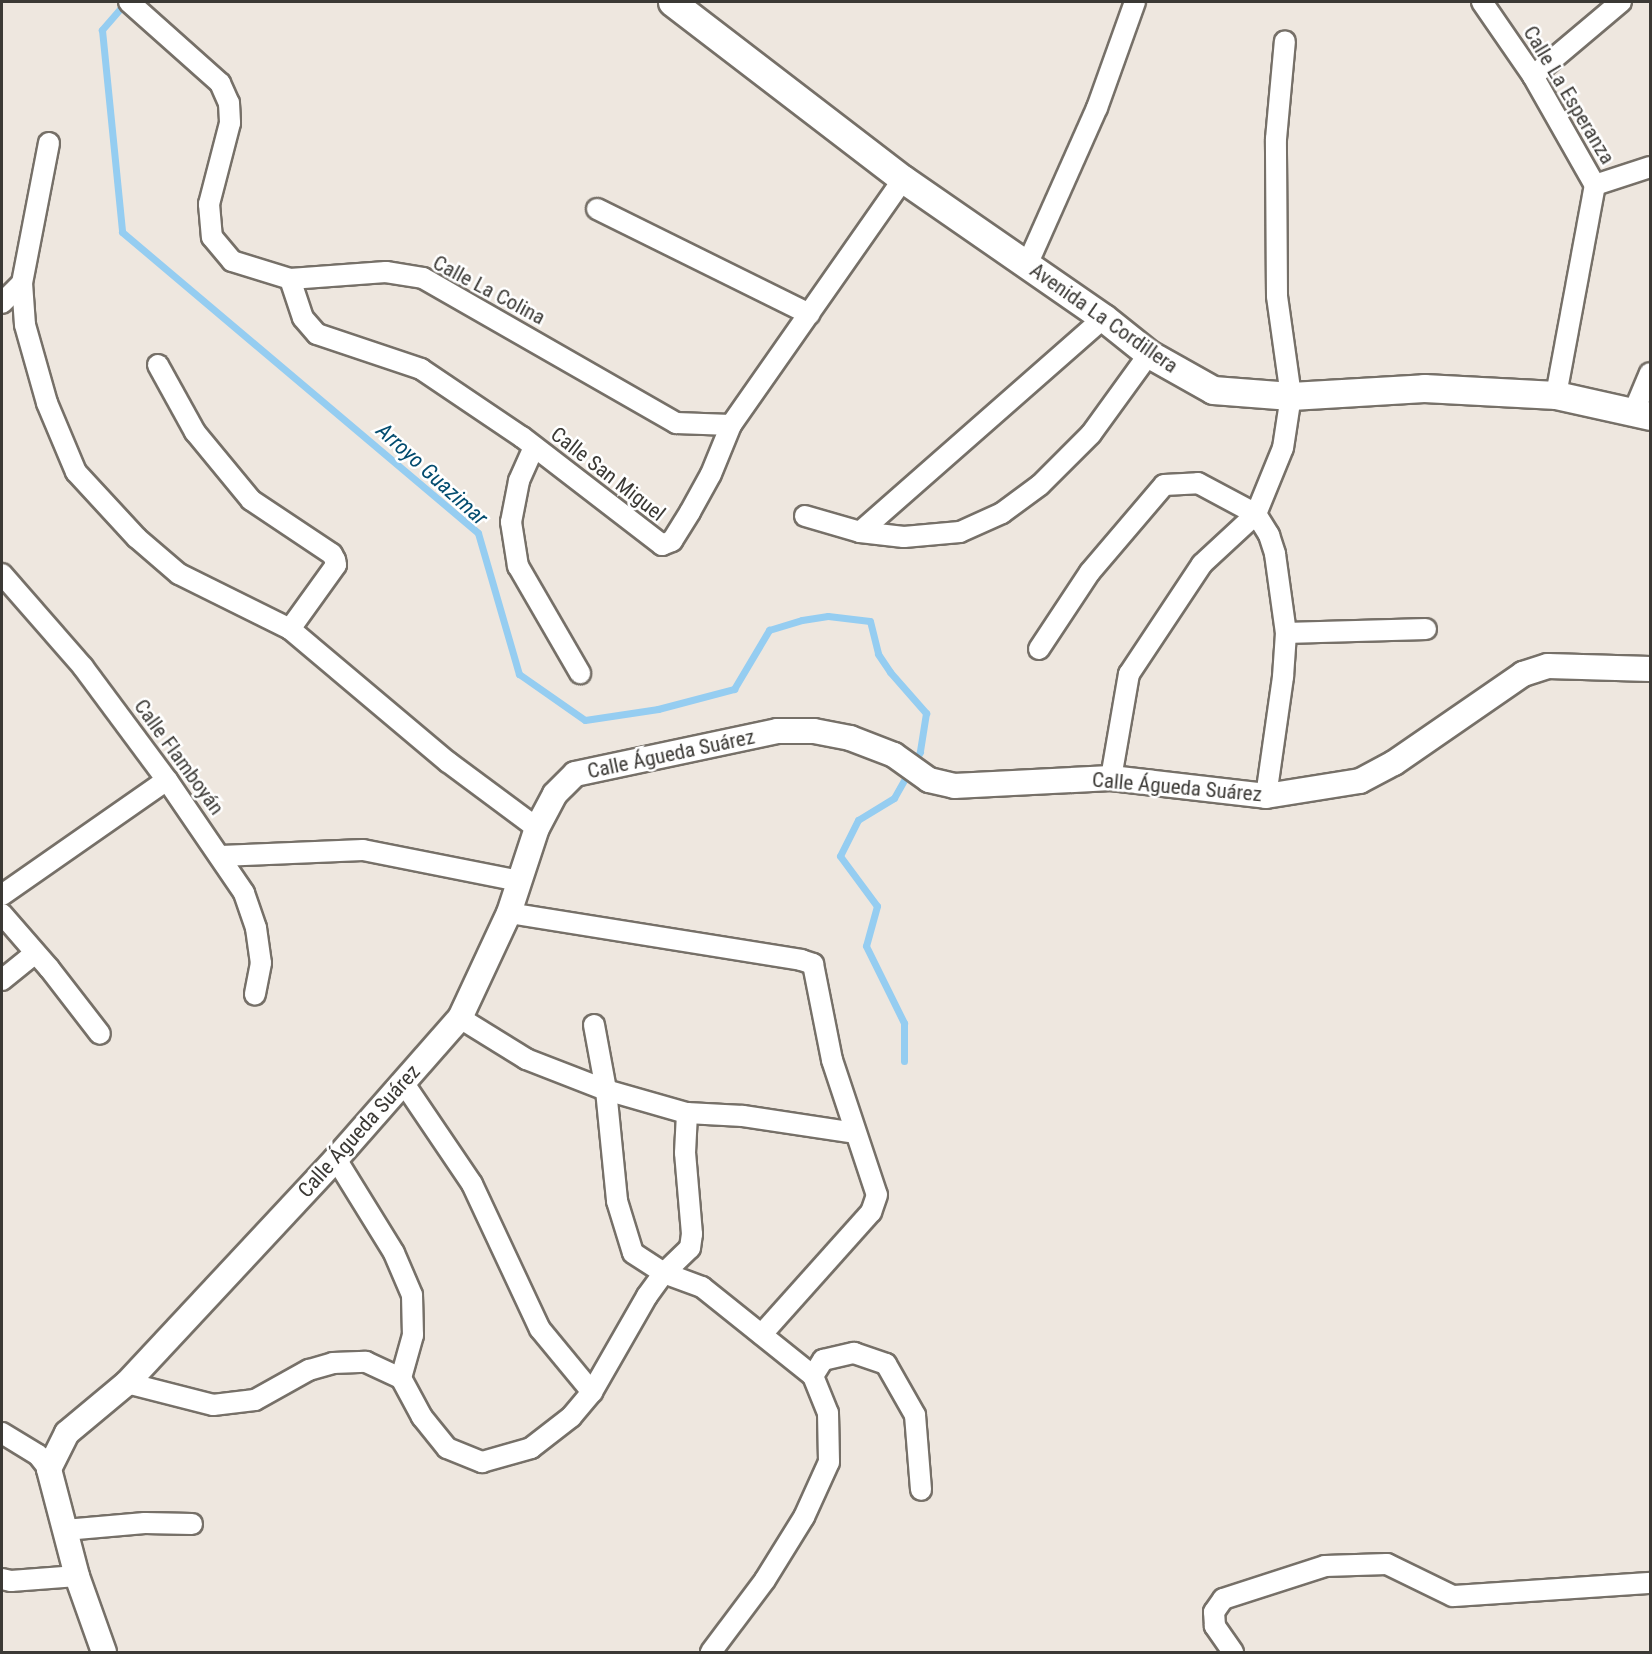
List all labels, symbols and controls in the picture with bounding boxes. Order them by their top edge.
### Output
street label: Calle La Esperanza [1518,21,1620,169]
street label: Calle La Colina [429,250,549,330]
street label: Avenida La Cordillera [1025,258,1183,378]
water label: Arroyo Guazimar [371,417,493,531]
street label: Calle San Miguel [546,422,670,526]
street label: Calle Flamboyán [129,694,229,820]
street label: Calle Águeda Suárez [585,724,757,784]
street label: Calle Águeda Suárez [1091,767,1263,807]
street label: Calle Águeda Suárez [293,1059,425,1203]

